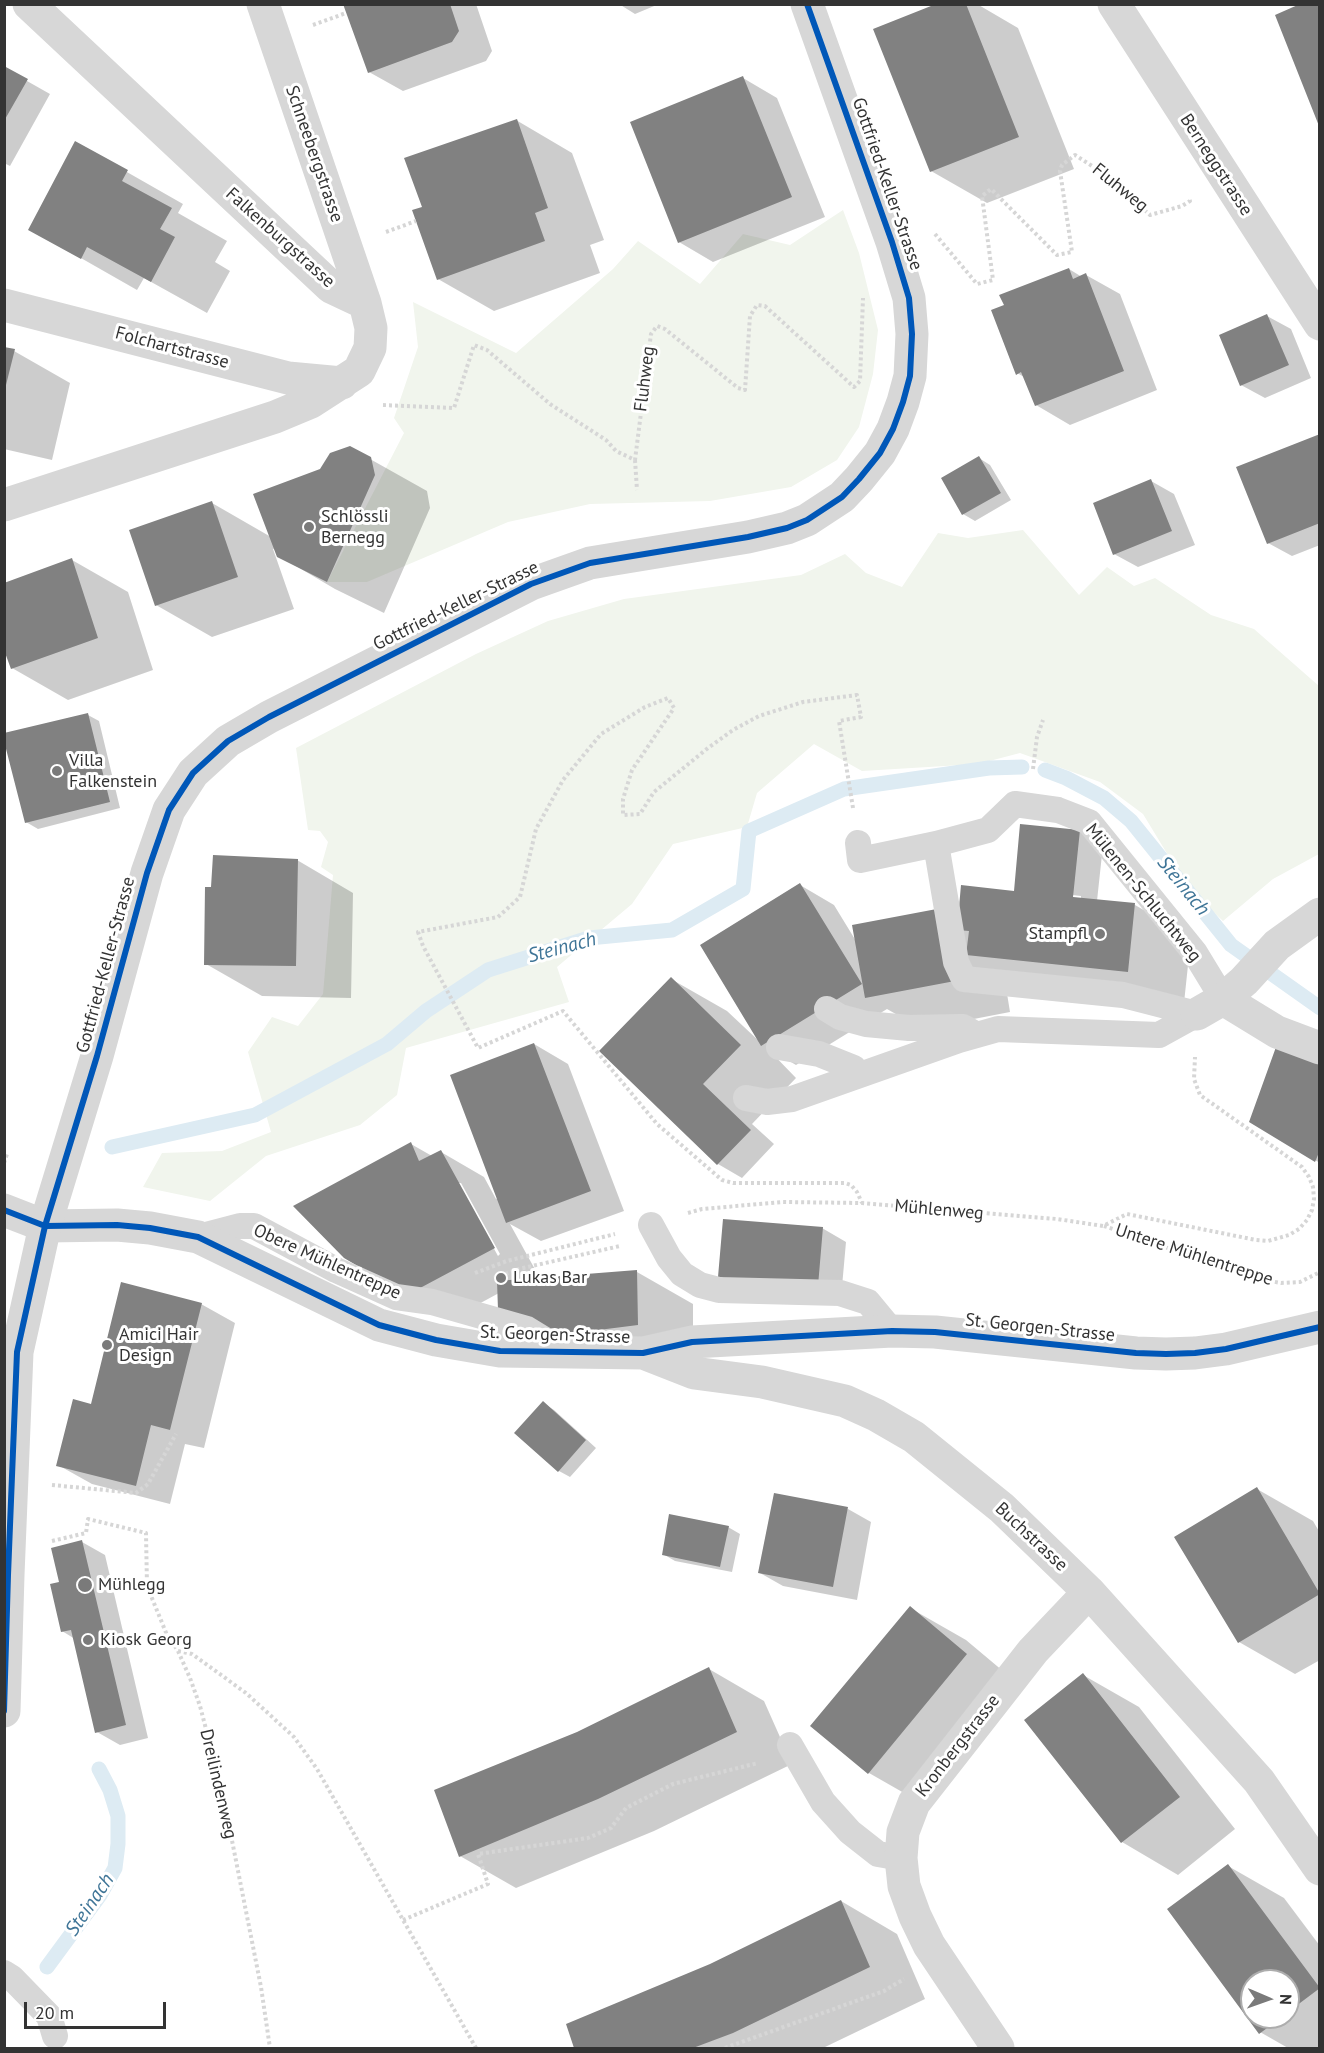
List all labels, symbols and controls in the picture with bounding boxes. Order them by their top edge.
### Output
street label: Schneebergstrasse [280,83,348,225]
street label: Gottfried-Keller-Strasse [847,95,927,273]
street label: Berneggstrasse [1175,110,1257,220]
street label: Fluhweg [1088,159,1152,217]
street label: Falkenburgstrasse [221,183,339,293]
street label: Folchartstrasse [113,322,231,374]
street label: Fluhweg [630,345,660,413]
place label: Schlössli Bernegg [321,506,389,548]
marker: Schlössli Bernegg [302,520,316,534]
street label: Gottfried-Keller-Strasse [370,557,542,655]
place label: Villa Falkenstein [69,750,157,792]
marker: Villa Falkenstein [50,764,64,778]
street label: Mülenen-Schluchtweg [1081,819,1205,967]
water label: Steinach [1152,851,1214,921]
street label: Gottfried-Keller-Strasse [72,875,140,1055]
place label: Stampfl [1029,923,1088,945]
water label: Steinach [525,927,599,969]
marker: Stampfl [1093,927,1107,941]
street label: Mühlenweg [893,1195,985,1225]
street label: Untere Mühlentreppe [1112,1219,1276,1291]
street label: Obere Mühlentreppe [250,1220,404,1304]
place label: Lukas Bar [513,1267,587,1289]
marker: Lukas Bar [494,1271,508,1285]
street label: St. Georgen-Strasse [964,1309,1116,1347]
street label: St. Georgen-Strasse [479,1322,631,1348]
place label: Amici Hair Design [119,1324,199,1366]
marker: Amici Hair Design [100,1338,114,1352]
street label: Buchstrasse [990,1498,1072,1576]
place label: Mühlegg [98,1574,165,1596]
marker: Mühlegg [76,1576,94,1594]
place label: Kiosk Georg [100,1629,192,1651]
marker: Kiosk Georg [81,1633,95,1647]
street label: Kronbergstrasse [911,1691,1005,1801]
street label: Dreilindenweg [195,1727,241,1841]
water label: Steinach [60,1869,120,1941]
north arrow [1240,1969,1300,2029]
scale bar [27,1990,170,2028]
text: N [1276,1994,1296,2005]
text: 20 m [35,2001,74,2024]

